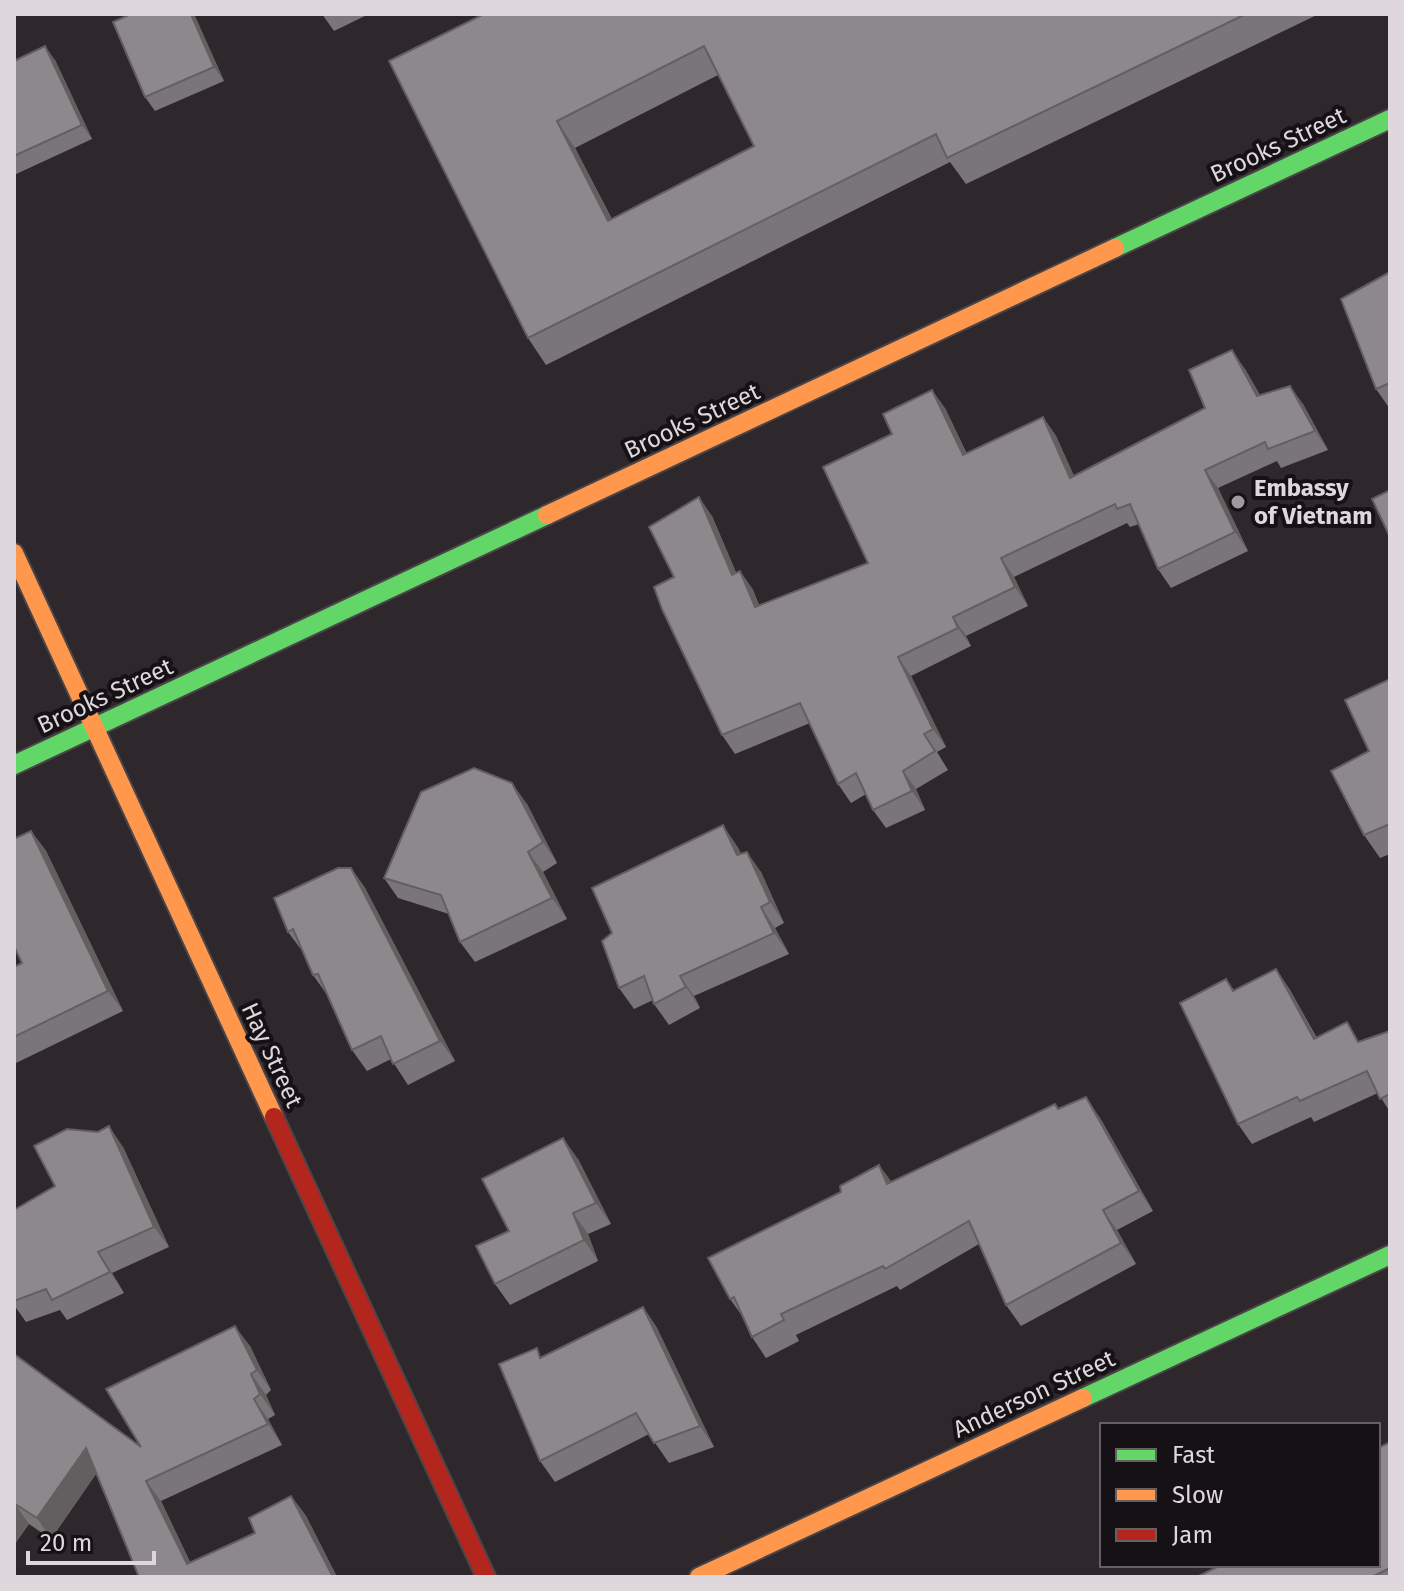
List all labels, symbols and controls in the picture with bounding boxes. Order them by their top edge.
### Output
street label: Brooks Street [1206,101,1350,189]
street label: Brooks Street [620,377,764,465]
place label: Embassy of Vietnam [1254,474,1373,530]
marker: Embassy of Vietnam [1229,493,1247,511]
street label: Brooks Street [33,652,177,740]
street label: Hay Street [236,998,309,1112]
street label: Anderson Street [949,1344,1119,1444]
legend [1100,1423,1380,1567]
text: Fast [1172,1441,1215,1469]
text: Slow [1172,1481,1223,1509]
scale bar [28,1515,154,1565]
text: Jam [1172,1521,1213,1549]
text: 20 m [40,1529,92,1557]

